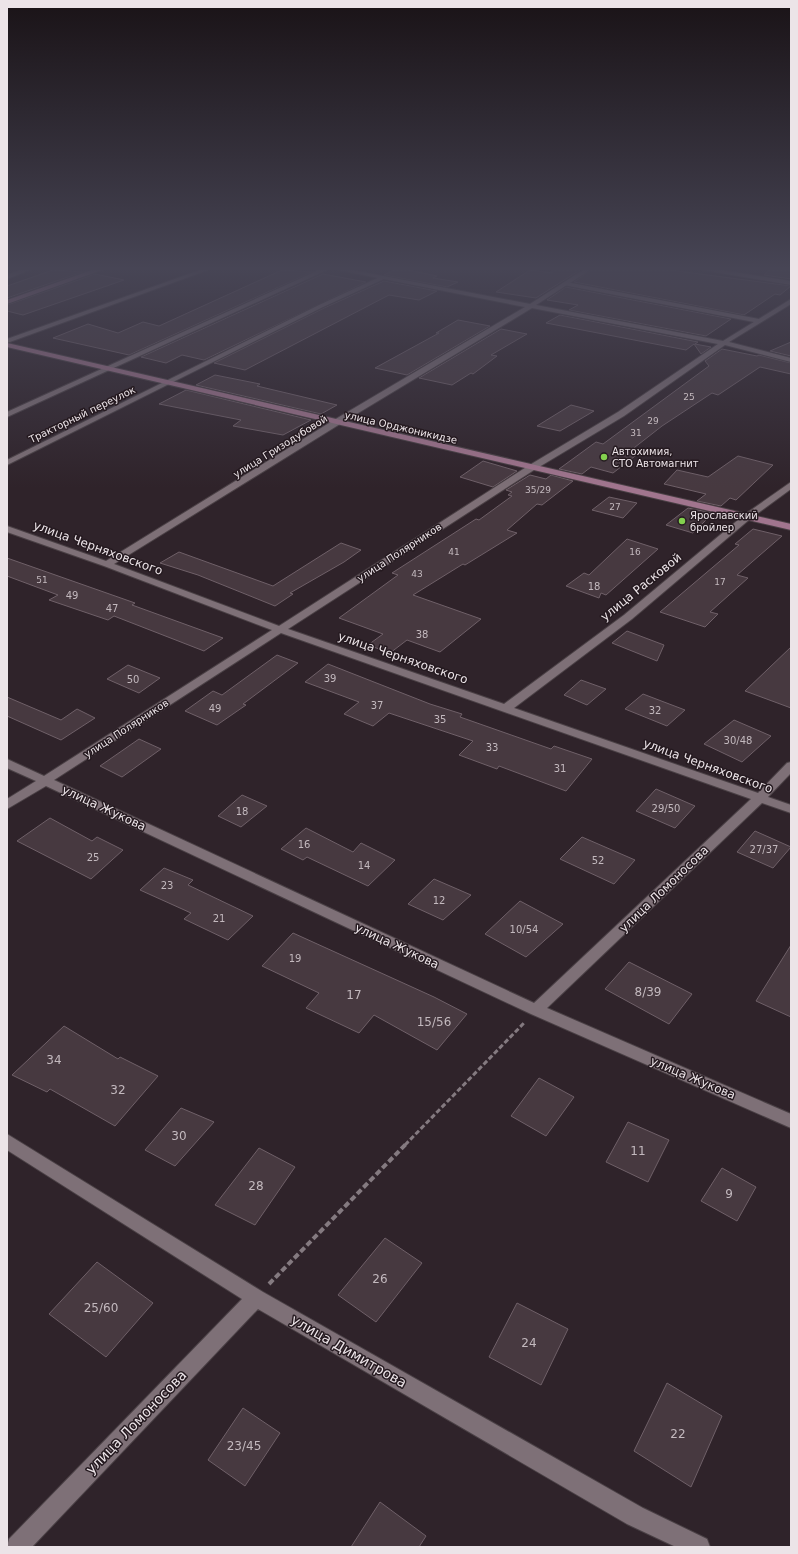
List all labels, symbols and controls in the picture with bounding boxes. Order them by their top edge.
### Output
street label: Тракторный переулок [26,384,137,445]
house number: 25 [683,392,695,402]
street label: улица Орджоникидзе [344,409,458,446]
street label: улица Гризодубовой [231,413,329,480]
house number: 29 [647,416,659,426]
house number: 31 [630,428,642,438]
place label: Автохимия, СТО Автомагнит [612,446,699,469]
marker: Автохимия, СТО Автомагнит [599,452,609,462]
house number: 35/29 [525,485,551,495]
house number: 27 [609,502,621,512]
place label: Ярославский бройлер [690,510,758,533]
marker: Ярославский бройлер [677,516,687,526]
street label: улица Черняховского [31,518,165,578]
street label: улица Полярников [355,521,444,584]
house number: 41 [448,547,460,557]
house number: 16 [629,547,641,557]
street label: улица Расковой [598,550,684,624]
house number: 43 [411,569,423,579]
house number: 51 [36,575,48,585]
house number: 17 [714,577,726,587]
house number: 18 [588,581,600,592]
house number: 49 [66,590,78,601]
house number: 47 [106,603,118,614]
street label: улица Черняховского [336,629,470,687]
house number: 38 [416,629,428,640]
house number: 39 [324,673,336,684]
house number: 50 [127,674,139,685]
street label: улица Полярников [82,697,171,760]
house number: 37 [371,700,383,711]
house number: 49 [209,703,221,714]
house number: 32 [649,705,661,716]
house number: 35 [434,714,446,725]
house number: 30/48 [724,735,752,746]
street label: улица Черняховского [641,736,775,796]
house number: 33 [486,742,498,753]
house number: 31 [554,763,566,774]
street label: улица Жукова [60,782,148,834]
house number: 29/50 [652,803,680,814]
house number: 18 [236,806,248,817]
house number: 16 [298,839,310,850]
street label: улица Ломоносова [617,843,711,935]
house number: 27/37 [750,844,778,855]
house number: 25 [87,852,99,863]
house number: 52 [592,855,604,866]
house number: 14 [358,860,370,871]
house number: 23 [161,880,173,891]
house number: 12 [433,895,445,906]
house number: 21 [213,913,225,924]
street label: улица Жукова [353,920,441,972]
house number: 10/54 [510,924,538,935]
house number: 19 [289,953,301,964]
house number: 8/39 [635,985,661,999]
house number: 17 [346,988,362,1002]
house number: 15/56 [417,1015,451,1029]
house number: 34 [46,1053,62,1067]
street label: улица Жукова [648,1054,738,1102]
house number: 32 [110,1083,126,1097]
house number: 30 [171,1129,187,1143]
house number: 11 [630,1144,646,1158]
house number: 28 [248,1179,264,1193]
house number: 9 [725,1187,733,1201]
house number: 26 [372,1272,388,1286]
house number: 25/60 [84,1301,118,1315]
street label: улица Димитрова [288,1311,410,1391]
house number: 24 [521,1336,537,1350]
street label: улица Ломоносова [82,1367,190,1477]
house number: 22 [670,1427,686,1441]
house number: 23/45 [227,1439,261,1453]

